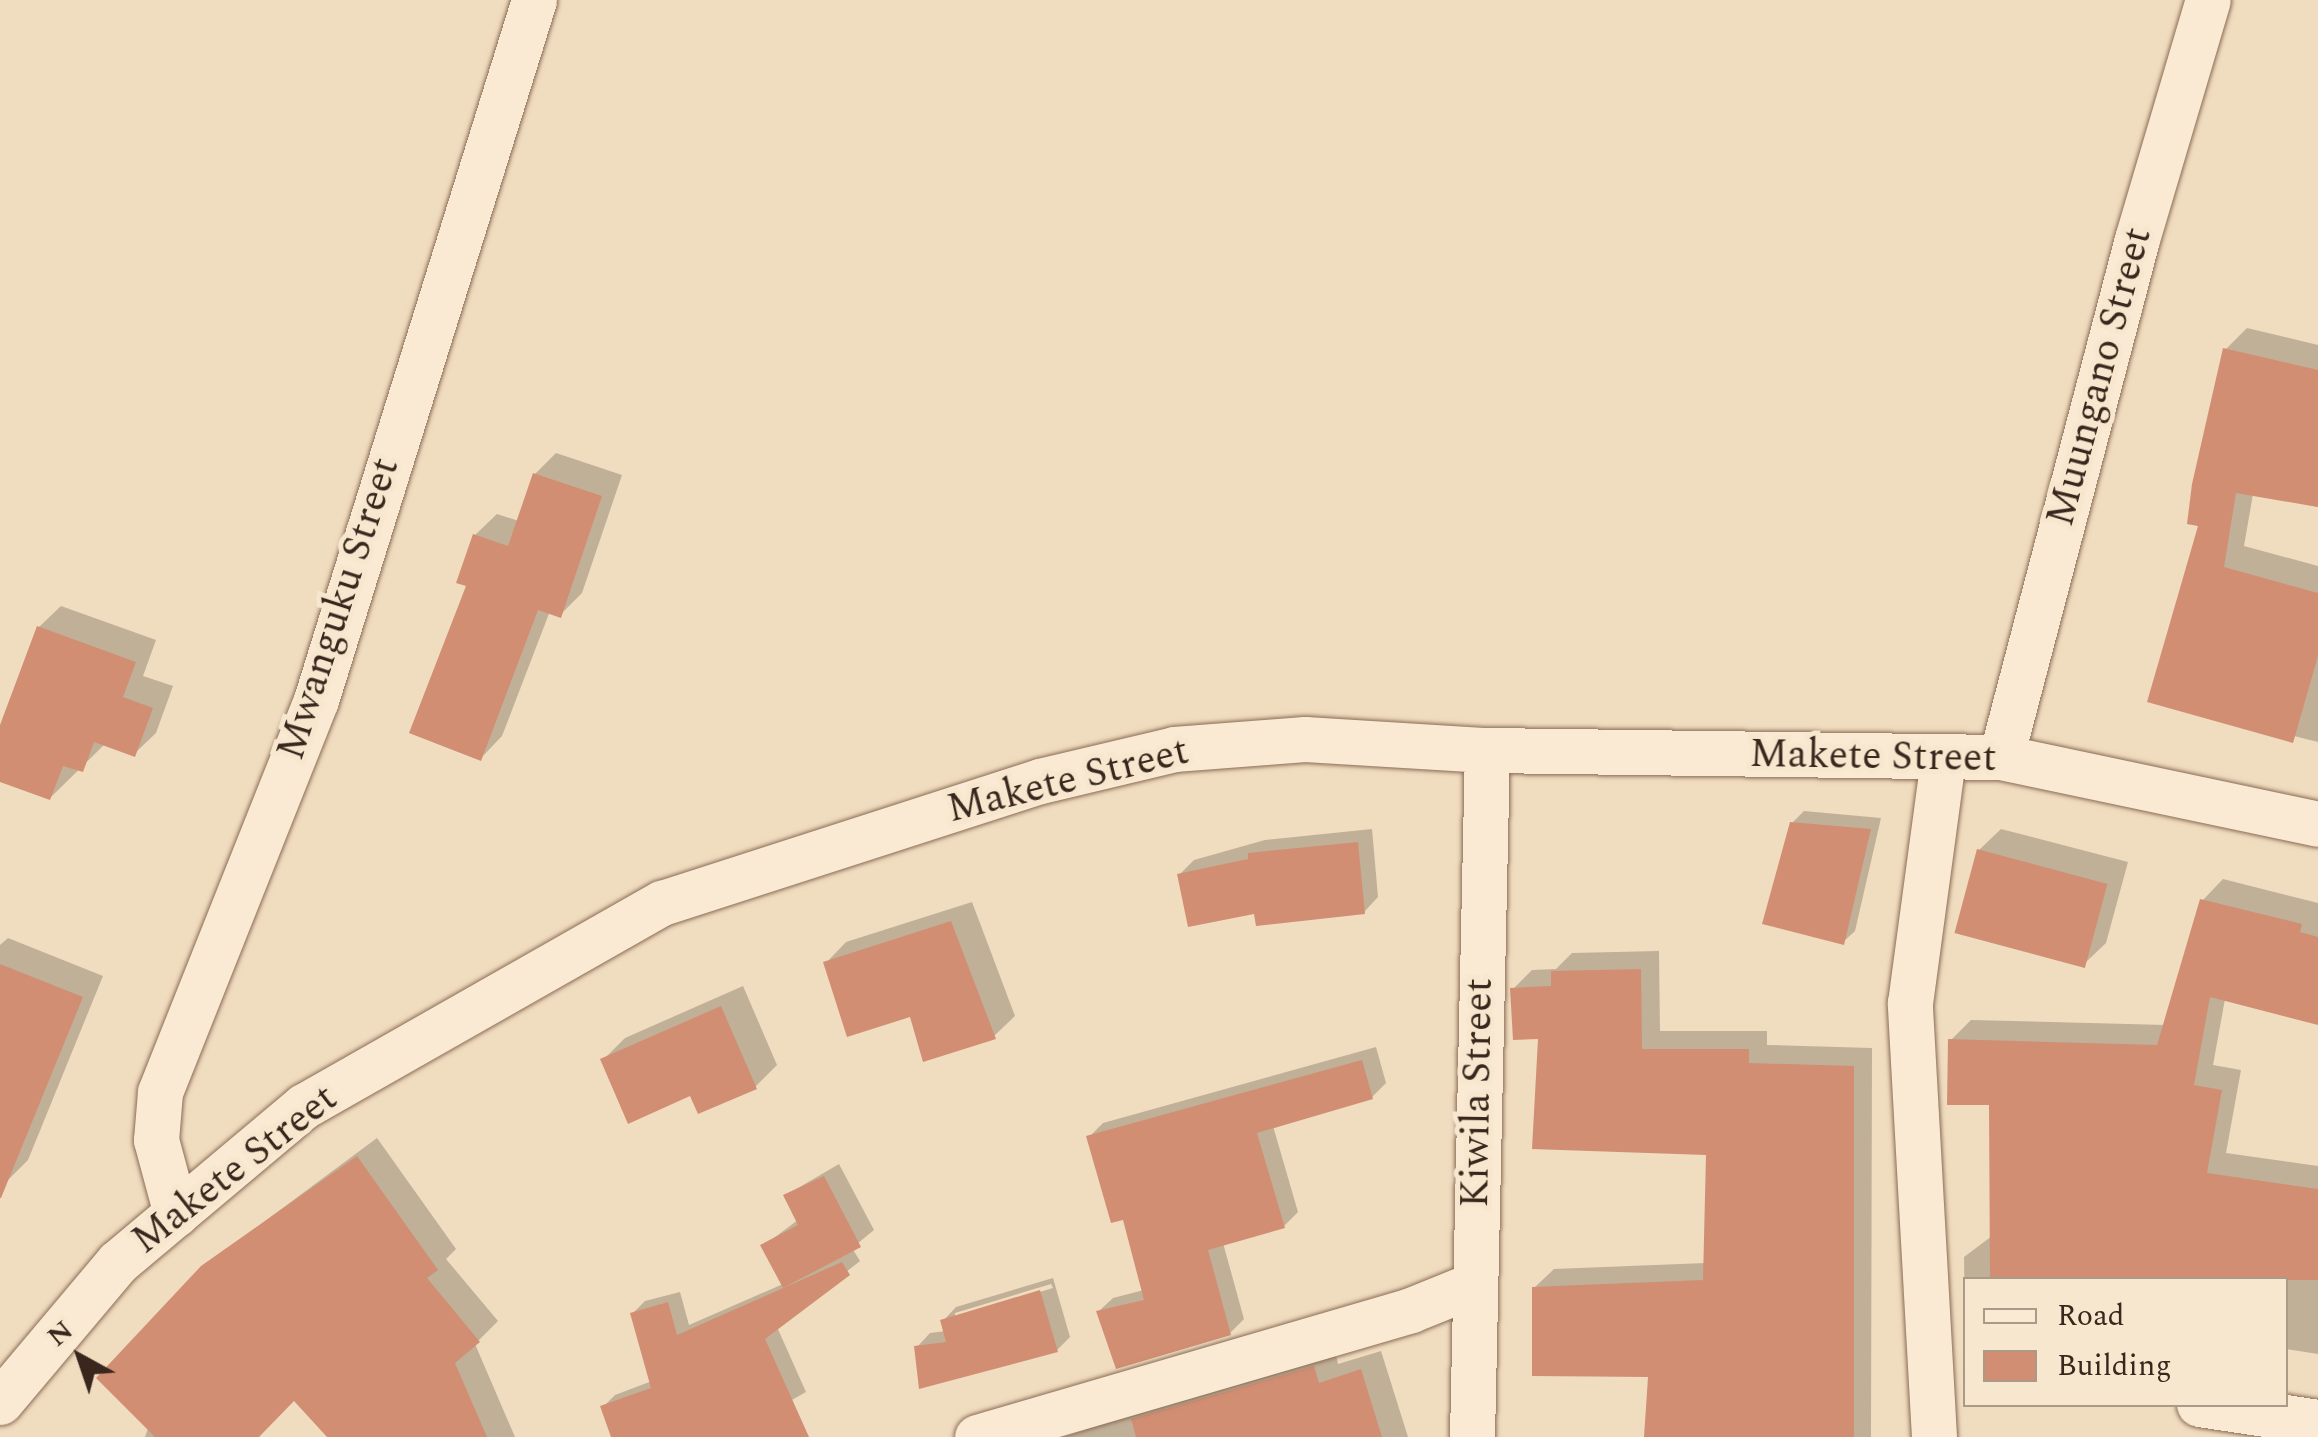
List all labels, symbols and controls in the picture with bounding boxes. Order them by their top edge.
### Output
street label: Muungano Street [2037,222,2163,532]
street label: Mwanguku Street [268,452,410,766]
street label: Makete Street [942,728,1194,834]
street label: Makete Street [1749,731,1997,783]
street label: Kiwila Street [1452,978,1504,1208]
street label: Makete Street [123,1075,347,1265]
legend [1963,1277,2288,1407]
text: Road [2057,1293,2125,1339]
north arrow [30,1307,130,1407]
text: N [38,1310,83,1357]
text: Building [2057,1343,2172,1389]

